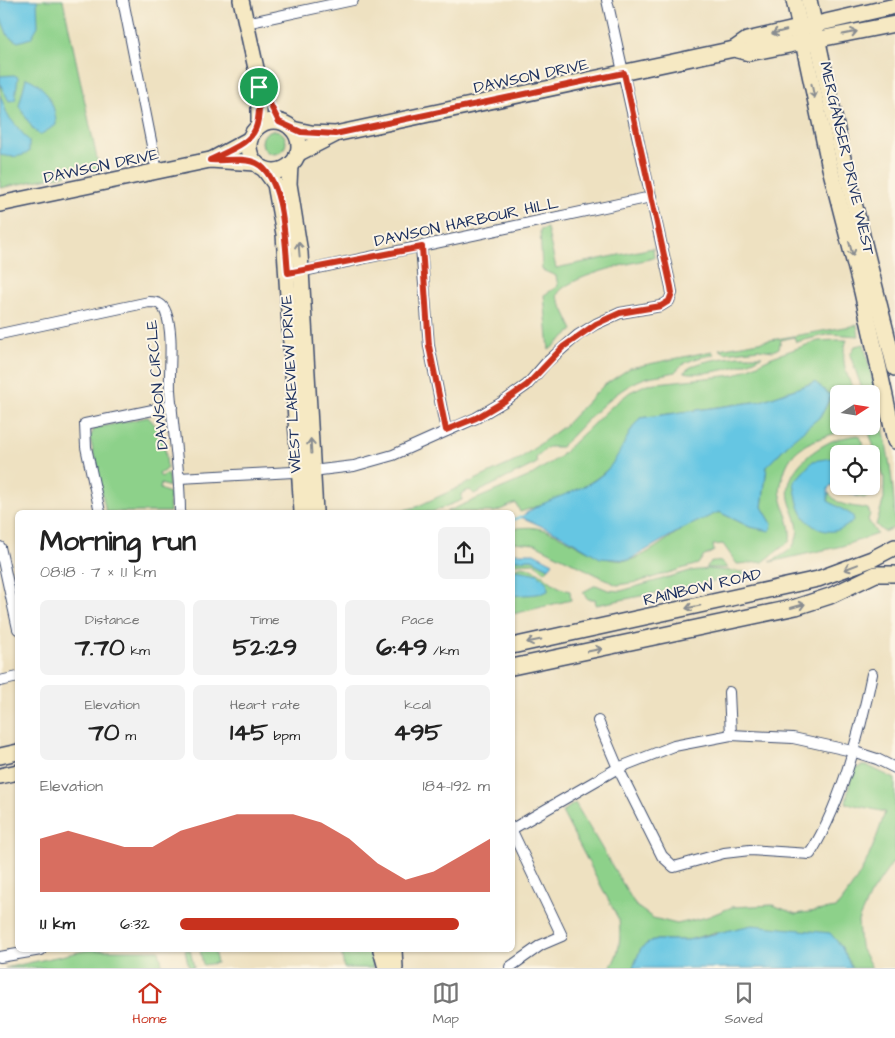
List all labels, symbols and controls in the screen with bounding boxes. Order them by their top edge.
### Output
one-way arrow [772,28,788,37]
one-way arrow [842,28,858,37]
street label: DAWSON DRIVE [472,53,591,99]
street label: MERGANSER DRIVE WEST [814,59,880,257]
pin [238,66,280,108]
icon: arrive [245,73,273,101]
one-way arrow [809,82,819,98]
street label: DAWSON DRIVE [42,143,161,189]
street label: DAWSON HARBOUR HILL [372,192,560,252]
one-way arrow [847,240,856,256]
one-way arrow [294,242,304,258]
street label: WEST LAKEVIEW DRIVE [275,294,307,474]
street label: DAWSON CIRCLE [140,319,174,451]
north arrow [830,385,880,435]
map controls [830,385,880,495]
one-way arrow [306,439,315,455]
button: locate [830,445,880,495]
text: Morning run [40,522,196,561]
button: share [438,527,490,579]
text: 08:18 · 7 × 1.1 km [40,561,156,583]
street label: RAINBOW ROAD [641,563,763,611]
one-way arrow [843,563,859,572]
one-way arrow [790,601,806,611]
one-way arrow [686,602,702,612]
text: Distance [85,610,140,630]
text: Time [250,610,280,630]
text: Pace [401,610,434,630]
text: 7.70 [75,630,125,665]
text: 52:29 [233,630,297,665]
text: 6:49 [376,630,427,665]
one-way arrow [527,637,543,646]
text: km [125,641,150,661]
text: /km [427,641,459,661]
one-way arrow [586,645,602,654]
text: Elevation [85,695,140,715]
text: Heart rate [230,695,300,715]
text: kcal [404,695,431,715]
text: 70 [88,715,120,750]
text: 145 [230,715,268,750]
text: 495 [393,715,442,750]
text: m [120,726,136,746]
text: bpm [268,726,300,746]
text: Elevation [40,775,103,797]
text: 184–192 m [423,775,490,797]
text: 1.1 km [40,913,75,935]
text: 6:32 [120,913,150,935]
tab: Home [132,979,167,1029]
tab: Map [432,979,460,1029]
tab: Saved [725,979,763,1029]

